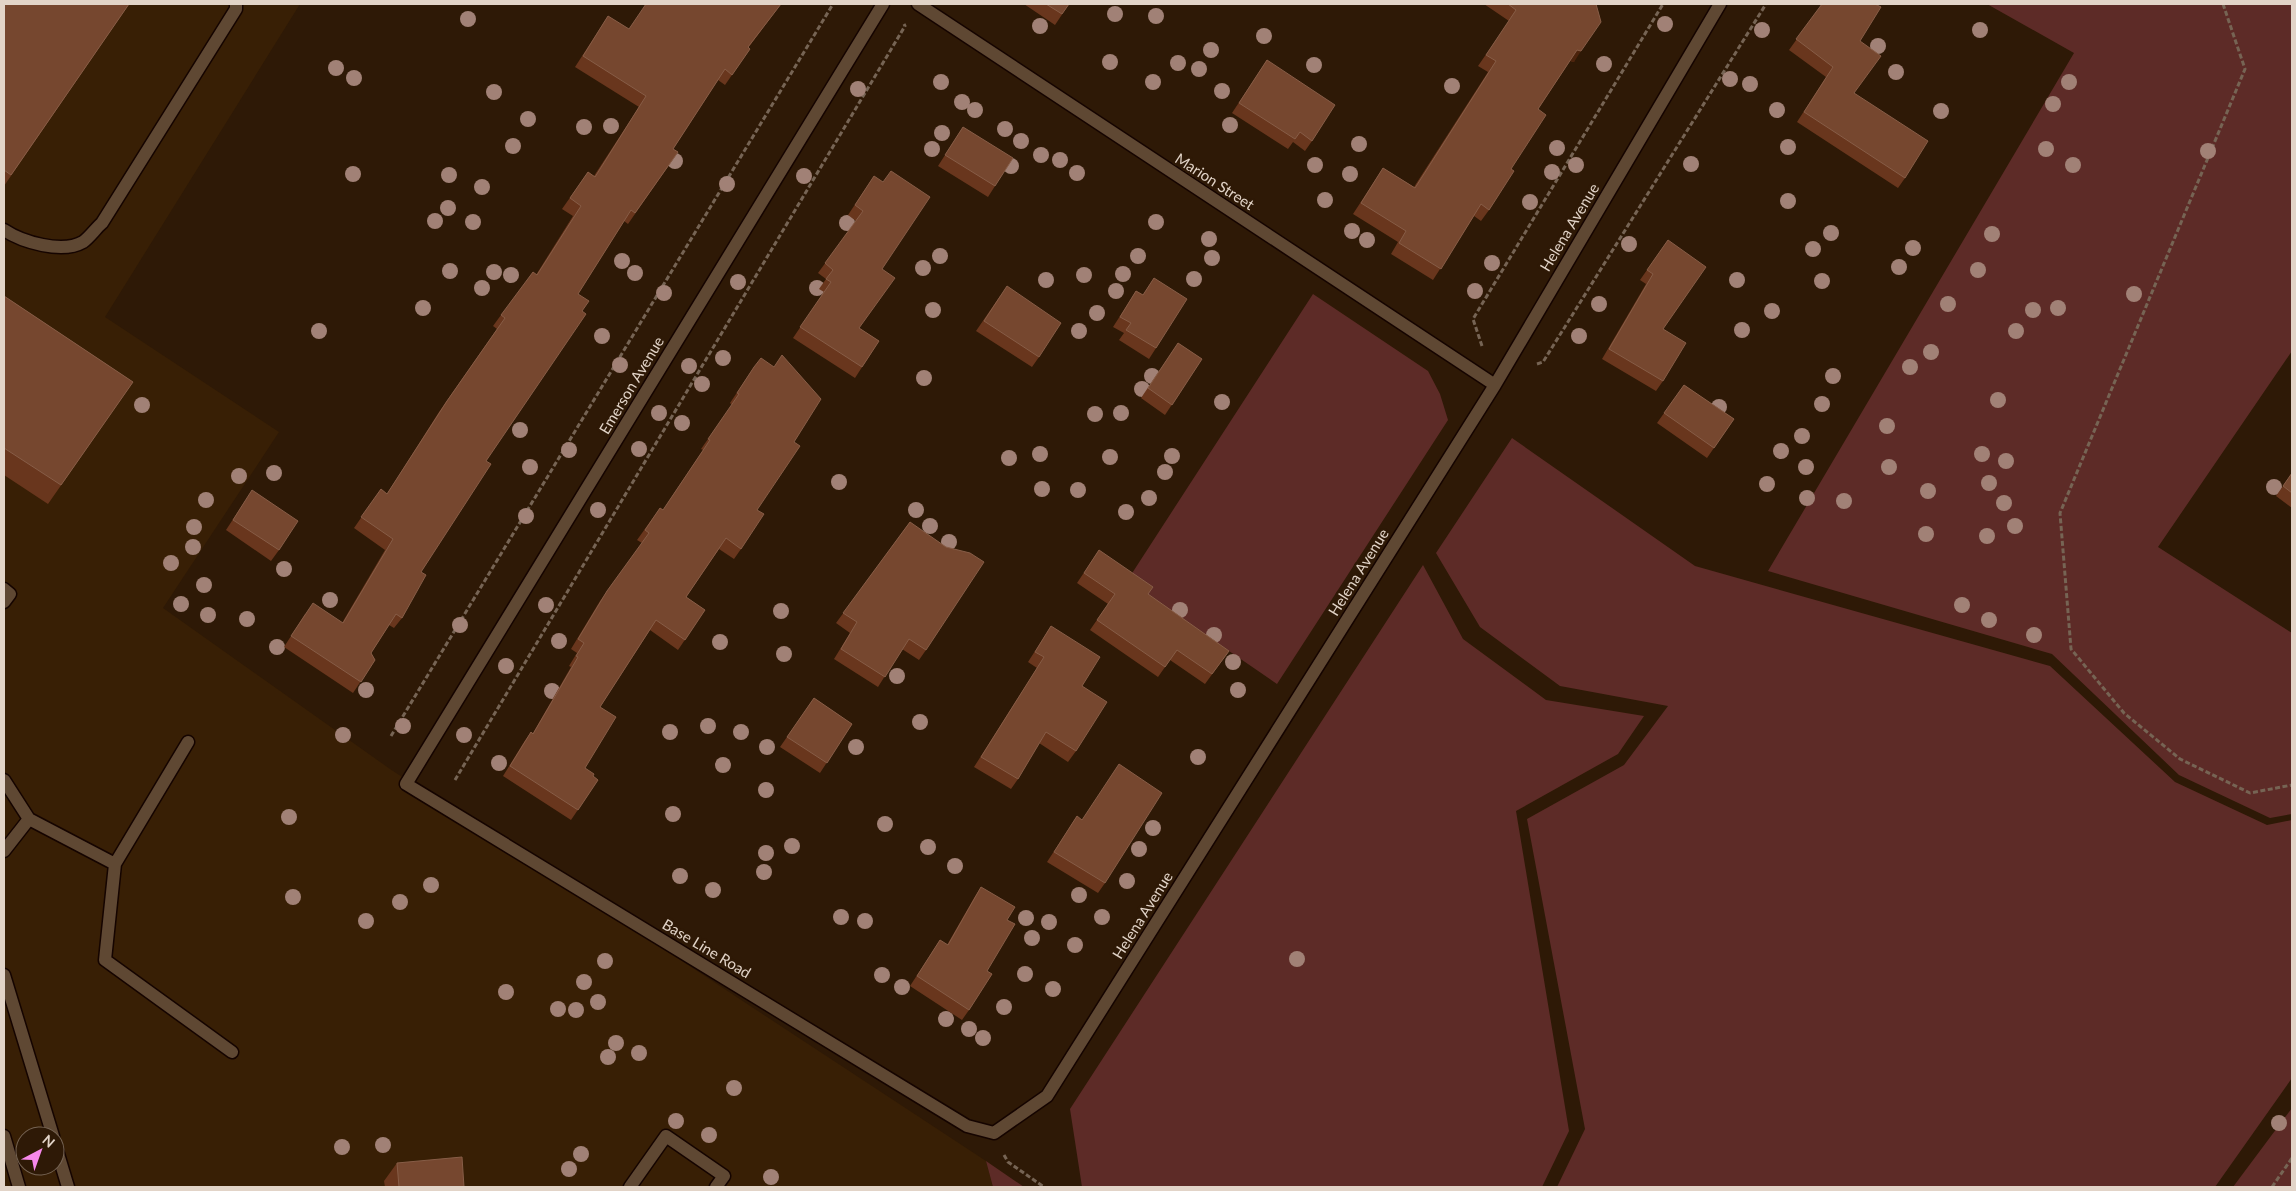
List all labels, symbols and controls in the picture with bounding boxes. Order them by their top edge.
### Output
street label: Marion Street [1172,149,1258,214]
street label: Helena Avenue [1536,180,1602,274]
street label: Emerson Avenue [595,333,667,437]
street label: Helena Avenue [1324,525,1392,619]
street label: Helena Avenue [1108,868,1176,962]
street label: Base Line Road [660,915,754,981]
north arrow [15,1126,65,1176]
text: N [39,1131,59,1151]

